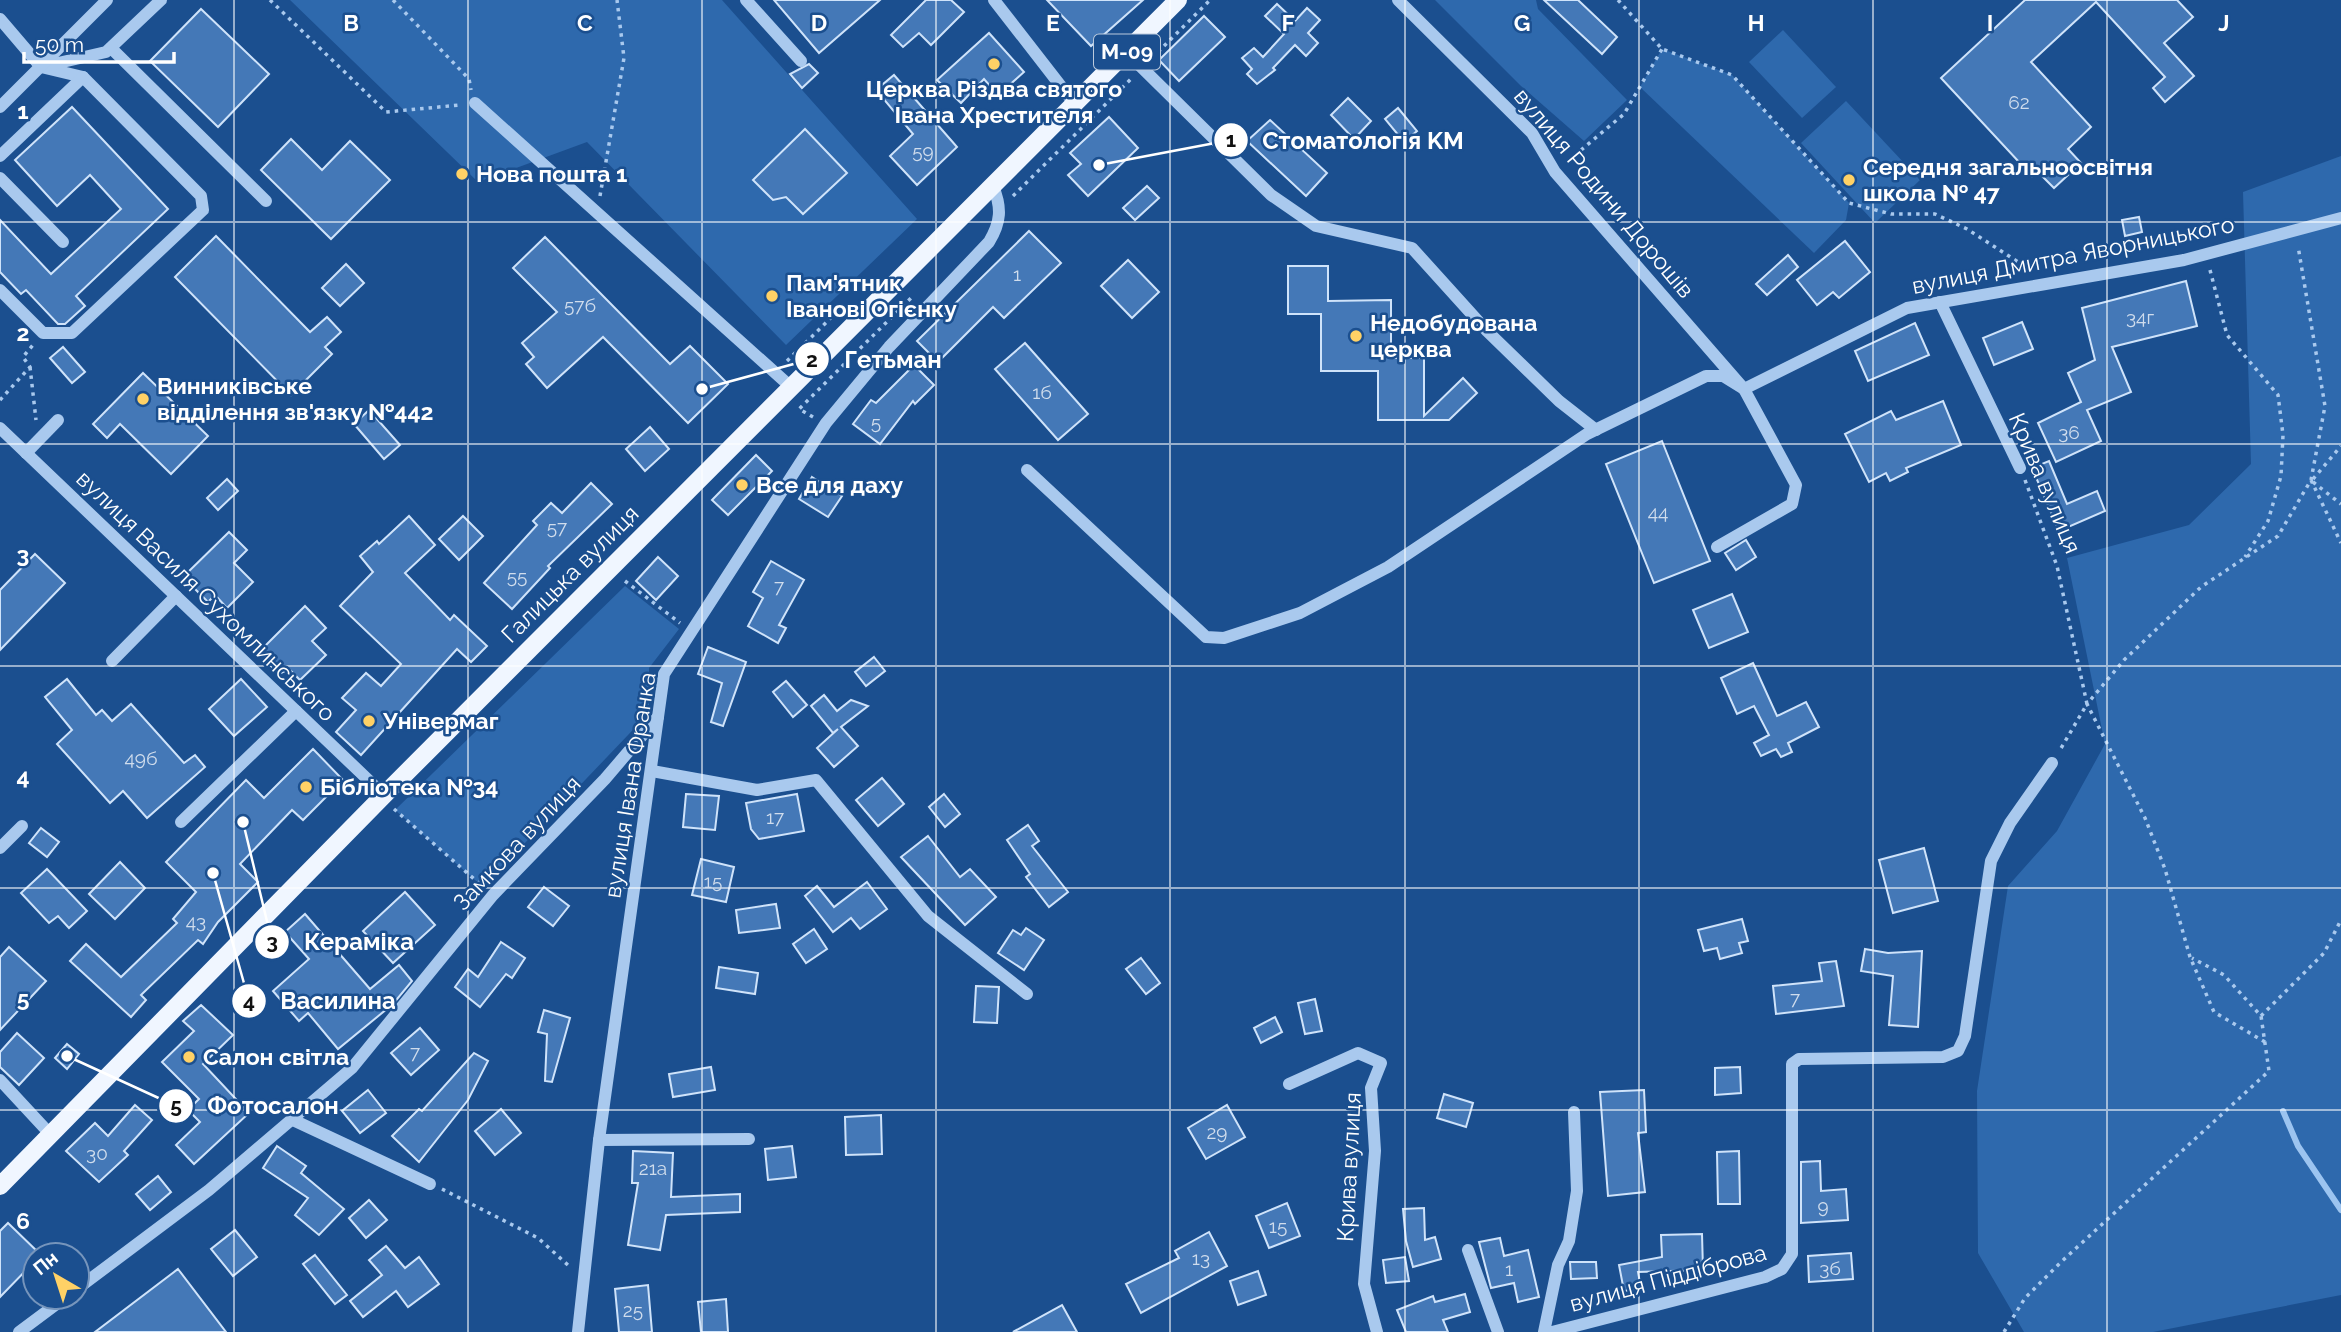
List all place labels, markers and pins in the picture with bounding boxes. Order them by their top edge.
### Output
marker: Церква Різдва святого Івана Хрестителя [986,56,1002,72]
place label: Церква Різдва святого Івана Хрестителя [866,75,1122,128]
callout: Стоматологія KM [1214,118,1478,163]
place label: Середня загальноосвітня школа № 47 [1863,153,2153,206]
place label: Нова пошта 1 [476,160,627,187]
marker: Нова пошта 1 [454,166,470,182]
marker: Середня загальноосвітня школа № 47 [1841,172,1857,188]
place label: Пам'ятник Іванові Огієнку [786,269,957,322]
marker: Пам'ятник Іванові Огієнку [764,288,780,304]
place label: Недобудована церква [1370,309,1537,362]
marker: Недобудована церква [1348,328,1364,344]
callout: Гетьман [795,337,956,382]
place label: Винниківське відділення зв'язку №442 [157,372,434,425]
marker: Винниківське відділення зв'язку №442 [135,391,151,407]
place label: Все для даху [756,471,903,498]
marker: Все для даху [734,477,750,493]
place label: Універмаг [382,707,499,734]
marker: Універмаг [361,713,377,729]
place label: Бібліотека №34 [320,773,498,800]
marker: Бібліотека №34 [298,779,314,795]
callout: Кераміка [255,919,428,964]
callout: Василина [231,978,410,1023]
place label: Салон світла [203,1043,349,1070]
marker: Салон світла [181,1049,197,1065]
callout: Фотосалон [158,1083,353,1128]

